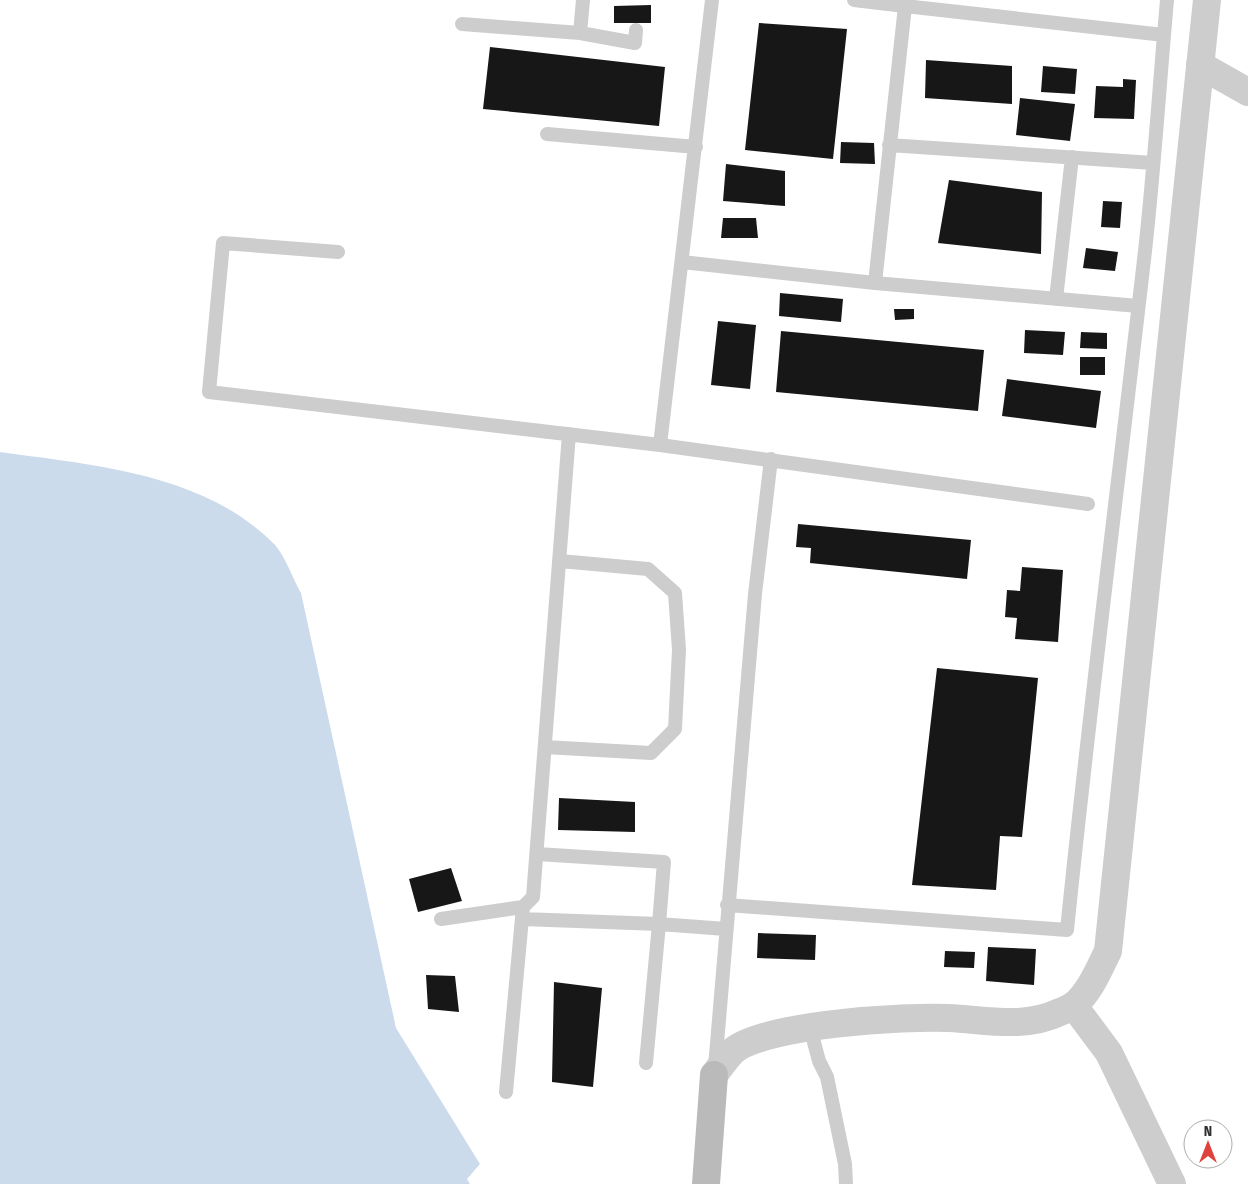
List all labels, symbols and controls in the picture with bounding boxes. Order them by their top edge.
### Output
north arrow [1183,1119,1233,1169]
text: N [1204,1123,1212,1140]

